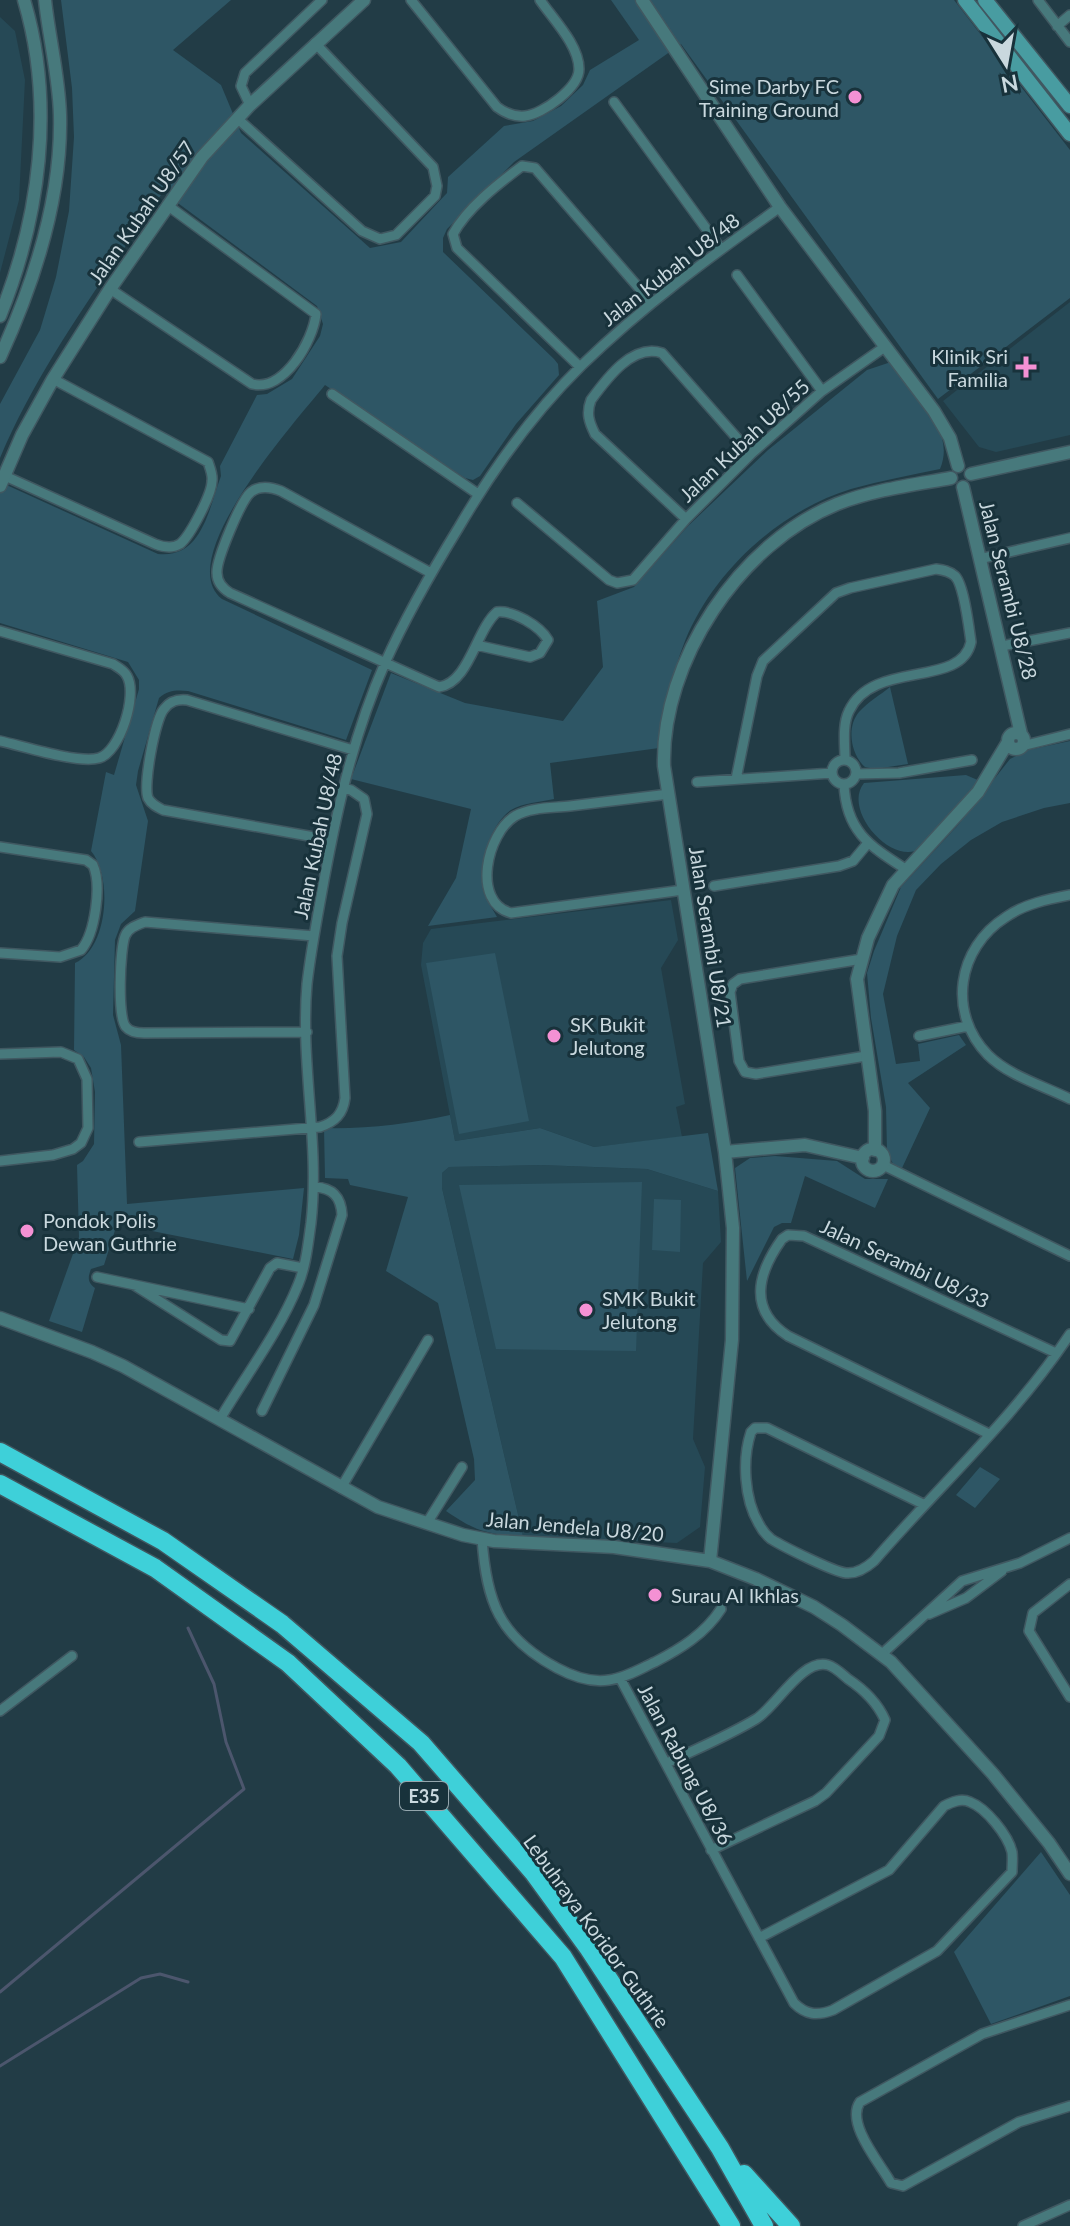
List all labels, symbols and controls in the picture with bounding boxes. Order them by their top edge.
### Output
north arrow [966,24,1046,104]
text: N [999,69,1021,99]
place label: Sime Darby FC Training Ground [699,74,839,121]
marker: Sime Darby FC Training Ground [846,88,864,106]
street label: Jalan Kubah U8/57 [83,136,199,288]
street label: Jalan Kubah U8/48 [596,208,744,330]
place label: Klinik Sri Familia [931,344,1008,391]
marker: Klinik Sri Familia [1015,356,1037,378]
street label: Jalan Kubah U8/55 [674,374,814,506]
street label: Jalan Serambi U8/28 [975,498,1043,682]
street label: Jalan Kubah U8/48 [288,751,346,921]
street label: Jalan Serambi U8/21 [685,845,737,1029]
place label: SK Bukit Jelutong [570,1012,645,1059]
marker: SK Bukit Jelutong [545,1027,563,1045]
place label: Pondok Polis Dewan Guthrie [43,1208,177,1255]
street label: Jalan Serambi U8/33 [817,1213,993,1313]
marker: Pondok Polis Dewan Guthrie [18,1222,36,1240]
place label: SMK Bukit Jelutong [602,1286,696,1333]
marker: SMK Bukit Jelutong [577,1301,595,1319]
street label: Jalan Jendela U8/20 [485,1506,665,1546]
place label: Surau Al Ikhlas [671,1583,799,1607]
marker: Surau Al Ikhlas [646,1586,664,1604]
street label: Jalan Rabung U8/36 [633,1679,739,1849]
road number: E35 [400,1782,448,1810]
street label: Lebuhraya Koridor Guthrie [519,1830,675,2032]

